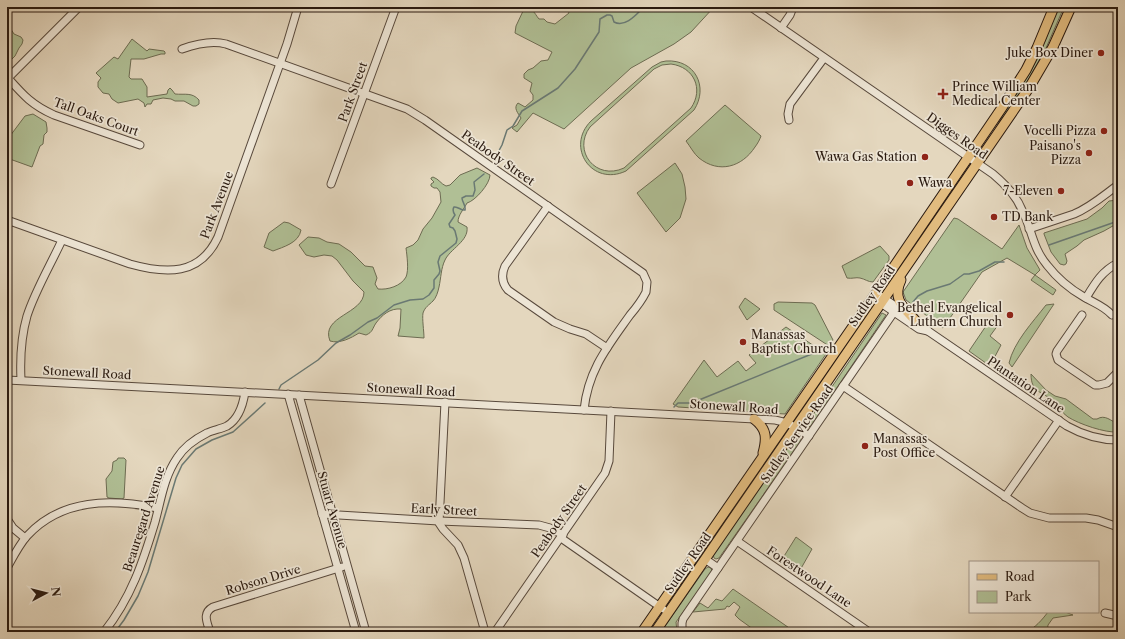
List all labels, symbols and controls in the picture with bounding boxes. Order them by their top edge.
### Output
place label: Juke Box Diner [1005,45,1093,60]
marker: Juke Box Diner [1096,48,1106,58]
street label: Park Street [335,59,371,124]
place label: Prince William Medical Center [952,79,1040,108]
marker: Prince William Medical Center [937,88,949,100]
street label: Tall Oaks Court [52,94,141,139]
street label: Digges Road [924,109,991,162]
place label: Vocelli Pizza [1023,123,1097,138]
marker: Vocelli Pizza [1099,126,1109,136]
street label: Peabody Street [459,127,538,189]
place label: Paisano's Pizza [1029,138,1082,167]
marker: Paisano's Pizza [1084,148,1094,158]
place label: Wawa Gas Station [814,149,917,164]
marker: Wawa Gas Station [920,152,930,162]
street label: Park Avenue [197,169,236,241]
place label: Wawa [917,175,953,190]
marker: Wawa [905,178,915,188]
place label: 7-Eleven [1003,183,1053,198]
marker: 7-Eleven [1056,186,1066,196]
place label: TD Bank [1002,209,1054,224]
marker: TD Bank [989,212,999,222]
street label: Sudley Road [845,262,899,329]
place label: Bethel Evangelical Luthern Church [897,300,1002,329]
marker: Bethel Evangelical Luthern Church [1005,310,1015,320]
place label: Manassas Baptist Church [751,327,837,356]
marker: Manassas Baptist Church [738,337,748,347]
street label: Plantation Lane [985,353,1068,416]
street label: Stonewall Road [42,363,132,382]
street label: Stonewall Road [366,380,456,399]
street label: Sudley Service Road [757,381,837,486]
street label: Stonewall Road [689,396,780,417]
place label: Manassas Post Office [873,431,935,460]
marker: Manassas Post Office [860,441,870,451]
street label: Beauregard Avenue [119,464,168,574]
street label: Stuart Avenue [314,469,351,551]
street label: Peabody Street [528,481,590,560]
street label: Early Street [410,500,478,519]
street label: Sudley Road [661,529,715,596]
street label: Forestwood Lane [764,543,855,611]
street label: Robson Drive [223,561,302,598]
legend [969,561,1099,613]
text: Road [1005,569,1035,584]
north arrow [26,573,66,613]
text: N [48,586,64,598]
text: Park [1005,589,1032,604]

